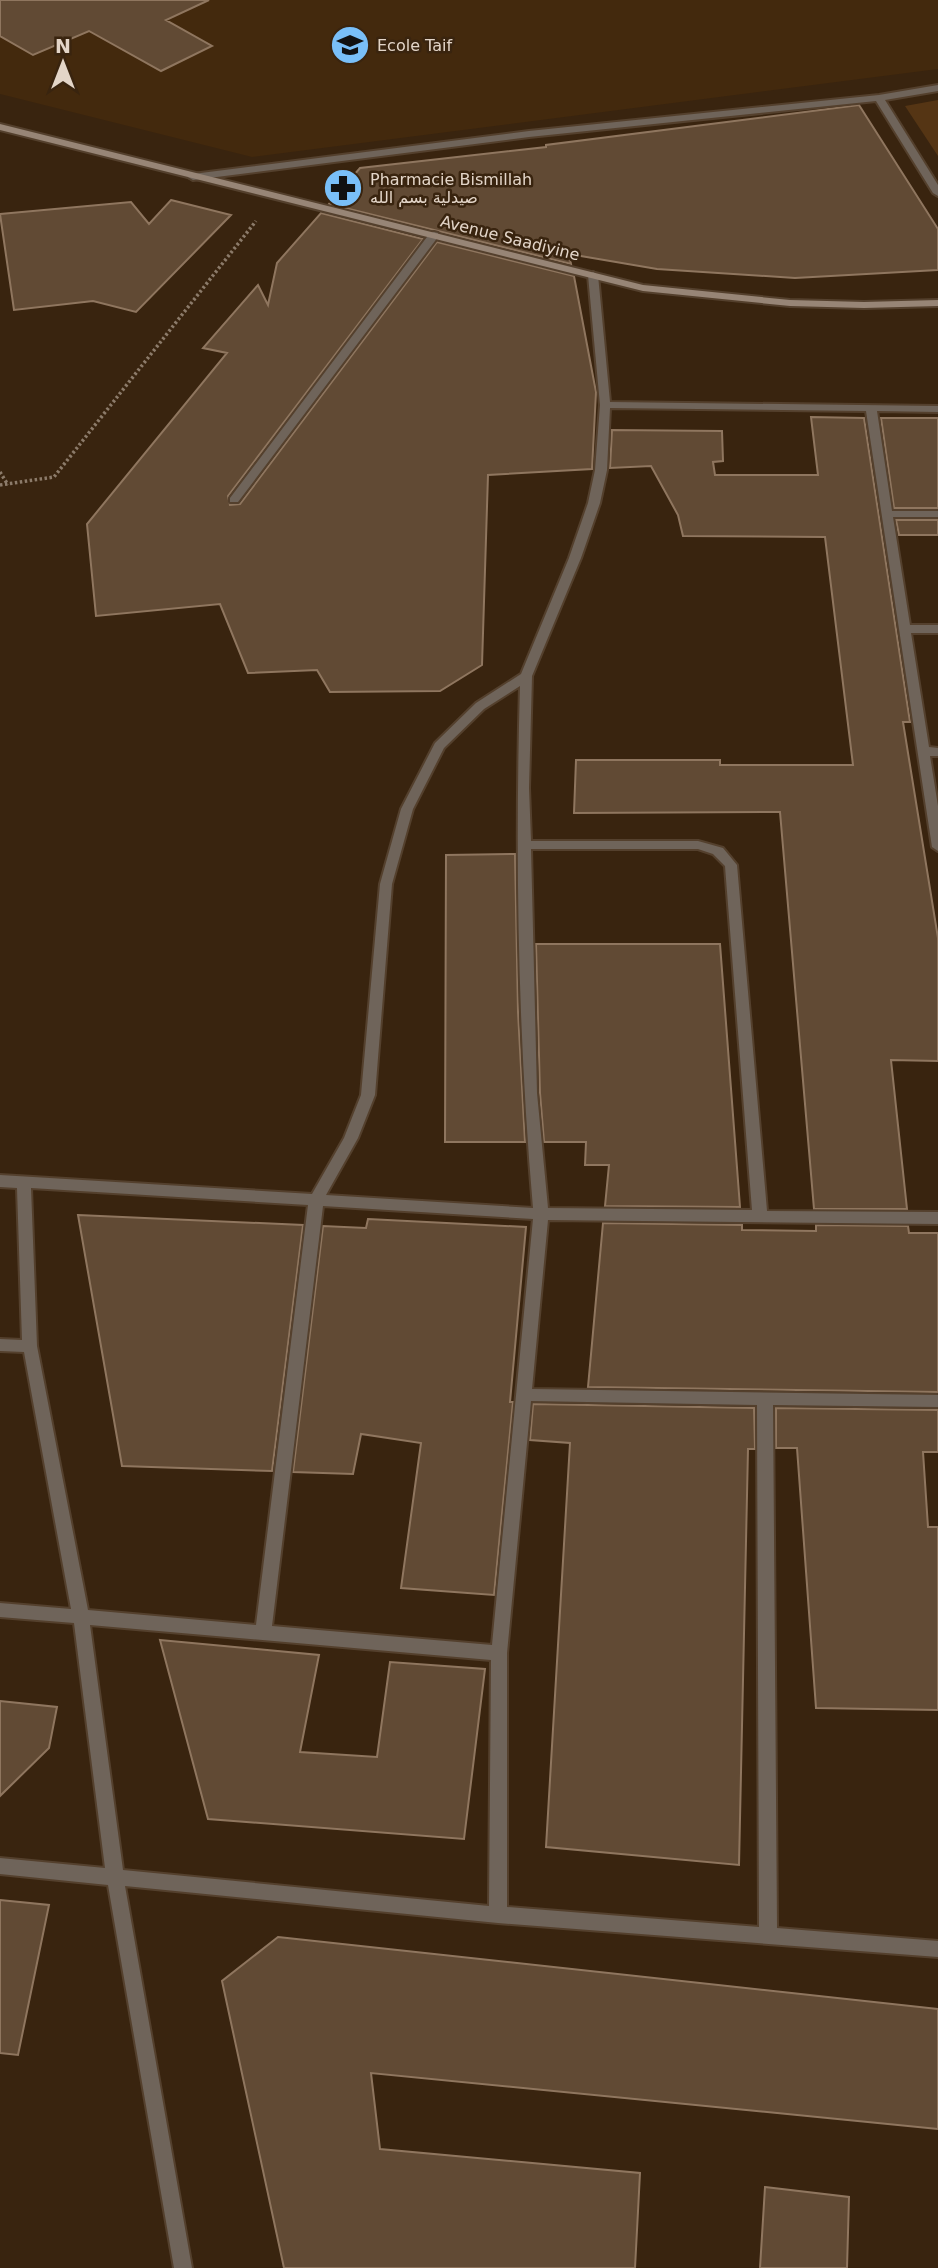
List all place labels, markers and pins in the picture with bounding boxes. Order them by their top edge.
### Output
school or university icon: Ecole Taif [329,24,371,66]
place label: Ecole Taif [377,36,452,55]
pharmacy icon: Pharmacie Bismillah صيدلية بسم الله [322,167,364,209]
place label: Pharmacie Bismillah صيدلية بسم الله [370,170,532,207]

